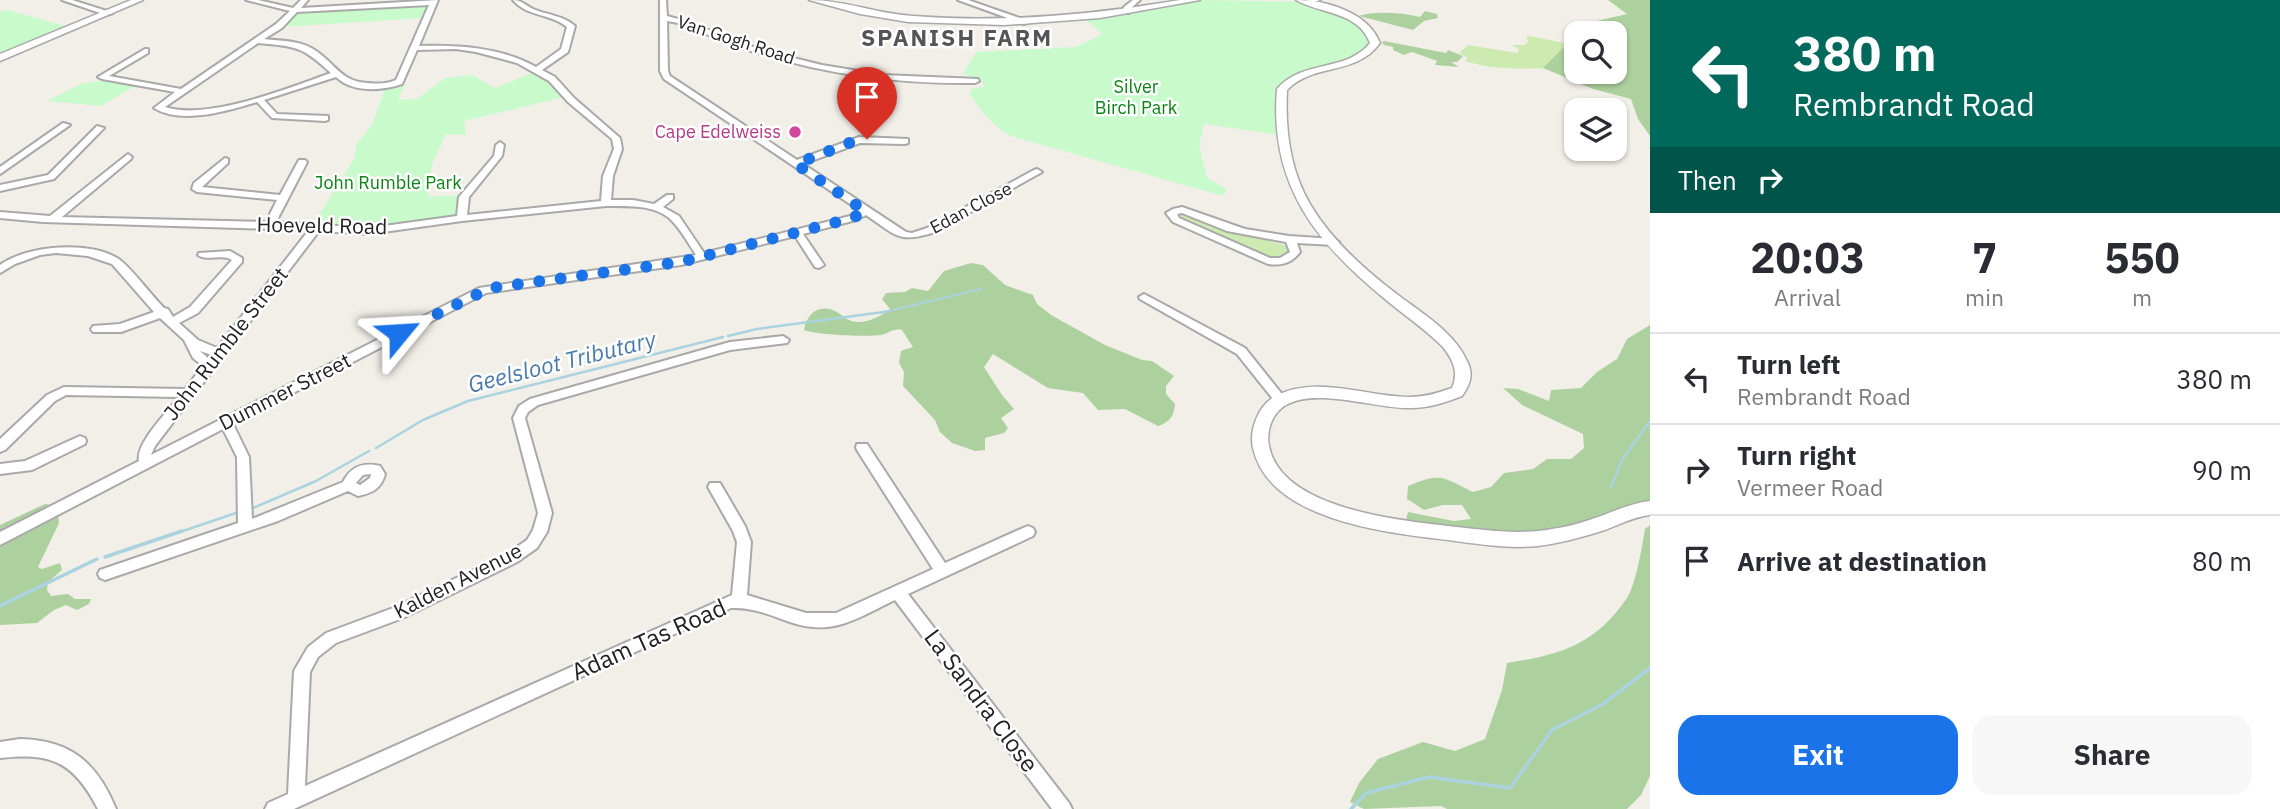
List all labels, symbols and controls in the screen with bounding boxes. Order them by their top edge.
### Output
street label: Van Gogh Road [674,10,798,69]
map controls [1564,21,1627,161]
button: search [1564,21,1627,84]
text: 380 m [1793,21,1937,84]
district label: SPANISH FARM [861,22,1053,52]
icon: left [1678,28,1769,119]
pin [837,67,897,139]
park label: Silver Birch Park [1095,75,1178,119]
icon: arrive [848,78,886,116]
text: Rembrandt Road [1793,83,2035,125]
button: layers [1564,98,1627,161]
place label: Cape Edelweiss [655,120,781,143]
marker: Cape Edelweiss [787,124,803,140]
icon: right [1751,161,1789,199]
text: Then [1678,163,1737,197]
park label: John Rumble Park [314,171,462,194]
street label: Edan Close [926,176,1016,239]
street label: Hoeveld Road [256,210,388,240]
text: 20:03 [1750,230,1865,285]
text: 7 [1972,230,1997,285]
text: 550 [2104,230,2180,285]
street label: John Rumble Street [157,261,294,426]
text: Arrival [1774,282,1841,312]
text: min [1965,282,2004,312]
text: m [2132,282,2152,312]
position arrow [362,296,436,370]
water label: Geelsloot Tributary [465,323,660,399]
street label: Dummer Street [214,346,355,436]
text: Turn left [1737,347,1840,381]
icon: left [1678,360,1716,398]
text: 380 m [2176,362,2252,396]
text: Rembrandt Road [1737,381,1911,411]
text: Turn right [1737,438,1856,472]
icon: right [1678,451,1716,489]
text: 90 m [2192,453,2252,487]
text: Vermeer Road [1737,472,1883,502]
street label: Kalden Avenue [389,536,527,625]
icon: arrive [1678,542,1716,580]
text: Arrive at destination [1737,544,1987,578]
text: 80 m [2192,544,2252,578]
street label: Adam Tas Road [566,591,731,687]
street label: La Sandra Close [917,622,1046,779]
button: Exit [1678,715,1958,795]
button: Share [1972,715,2252,795]

